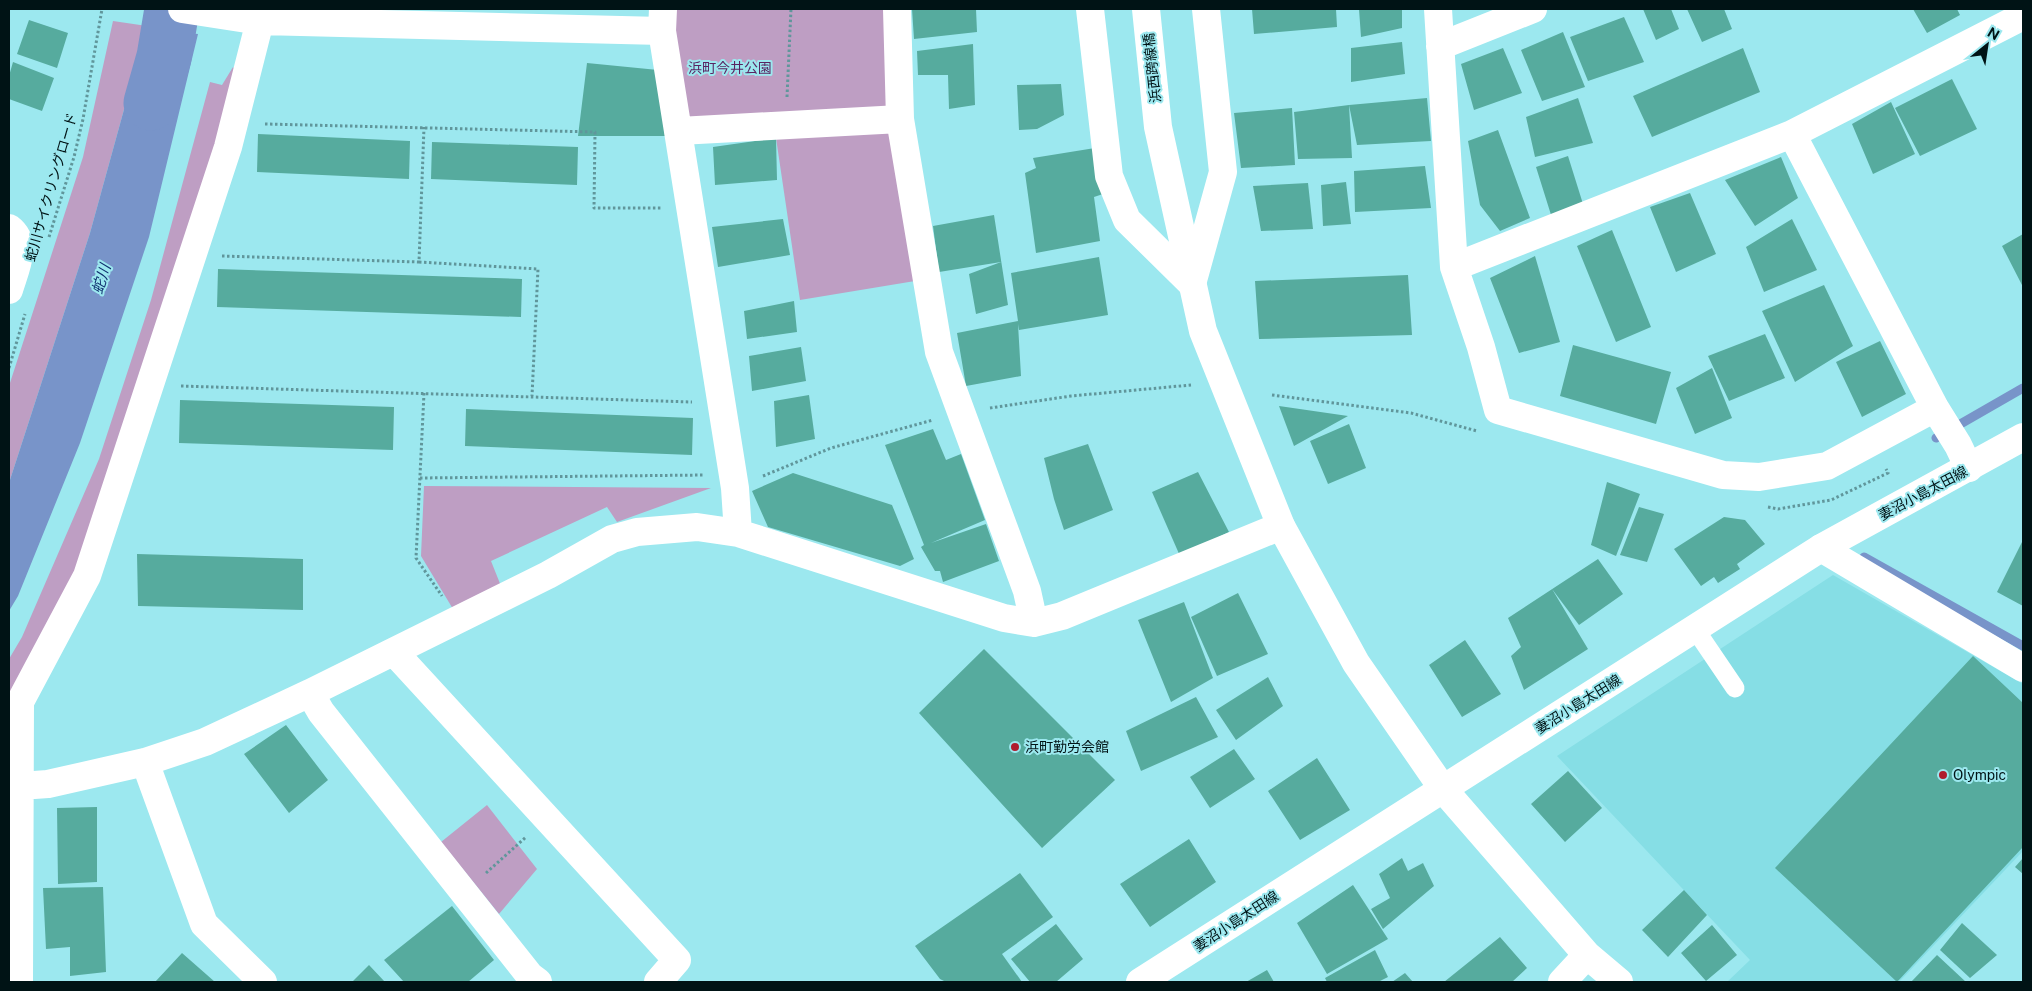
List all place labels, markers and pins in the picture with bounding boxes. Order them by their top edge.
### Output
place label: 浜町勤労会館 [1025,739,1109,755]
marker: 浜町勤労会館 [1009,741,1021,753]
place label: Olympic [1953,767,2006,783]
marker: Olympic [1937,769,1949,781]

